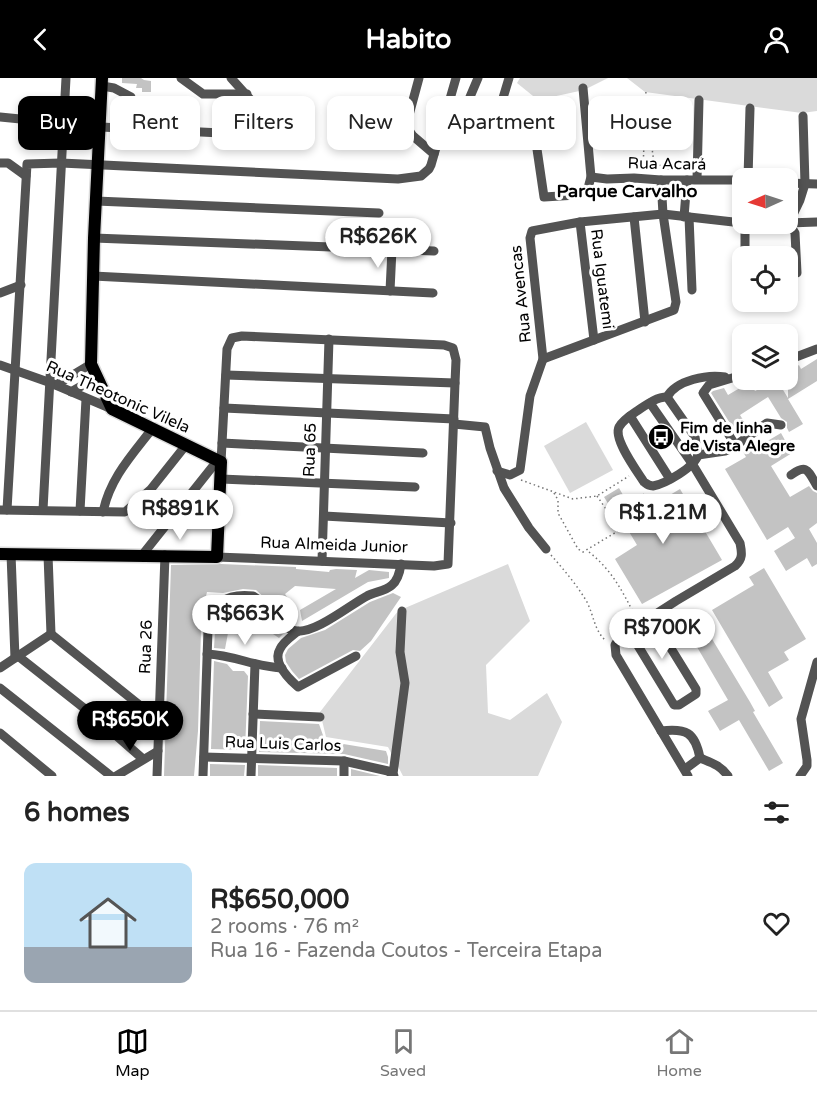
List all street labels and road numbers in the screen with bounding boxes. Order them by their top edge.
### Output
street label: Rua Acará [627,153,707,175]
street label: Rua Iguatemi [586,228,618,330]
street label: Rua Avencas [506,244,536,344]
street label: Rua Theotonic Vilela [43,356,193,438]
street label: Rua 65 [299,422,321,478]
street label: Rua Almeida Junior [260,532,409,558]
street label: Rua 26 [135,619,157,675]
street label: Rua Luis Carlos [224,732,342,756]

